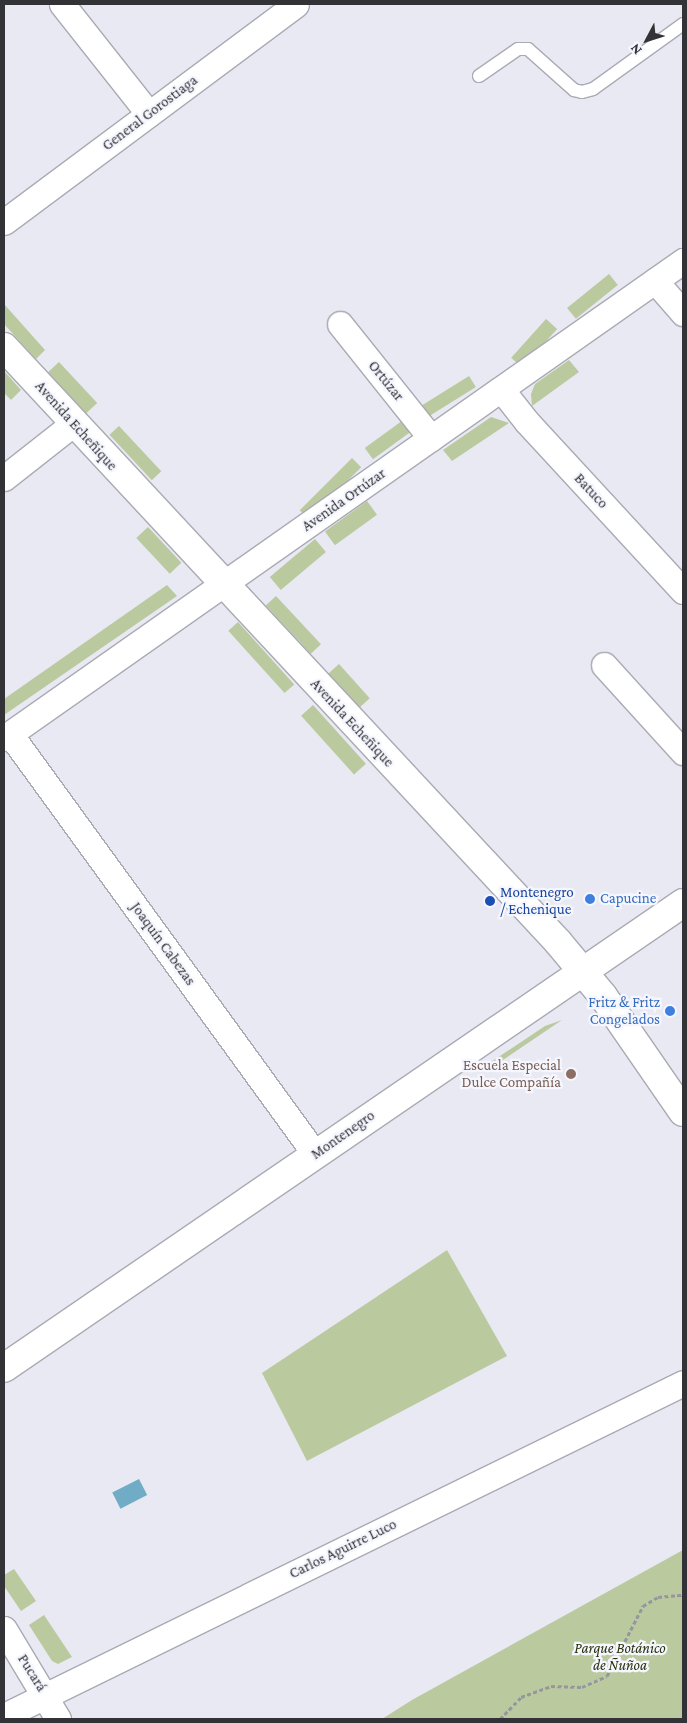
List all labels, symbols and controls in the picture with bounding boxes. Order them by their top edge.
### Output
north arrow [622,15,672,65]
text: N [626,41,645,58]
street label: General Gorostiaga [99,71,201,155]
street label: Ortúzar [364,357,408,405]
street label: Avenida Echeñique [31,377,121,475]
street label: Avenida Ortúzar [299,464,389,536]
street label: Batuco [570,470,612,512]
street label: Avenida Echeñique [306,675,398,771]
place label: Montenegro / Echenique [500,883,574,918]
place label: Capucine [600,890,656,908]
marker: Capucine [584,893,596,905]
marker: Montenegro / Echenique [484,895,496,907]
street label: Joaquín Cabezas [127,899,199,989]
place label: Fritz & Fritz Congelados [588,993,660,1028]
marker: Fritz & Fritz Congelados [664,1005,676,1017]
place label: Escuela Especial Dulce Compañía [462,1056,561,1091]
marker: Escuela Especial Dulce Compañía [565,1068,577,1080]
street label: Montenegro [308,1106,378,1164]
street label: Carlos Aguirre Luco [286,1515,400,1583]
park label: Parque Botánico de Ñuñoa [574,1639,666,1674]
street label: Pucará [14,1651,50,1695]

